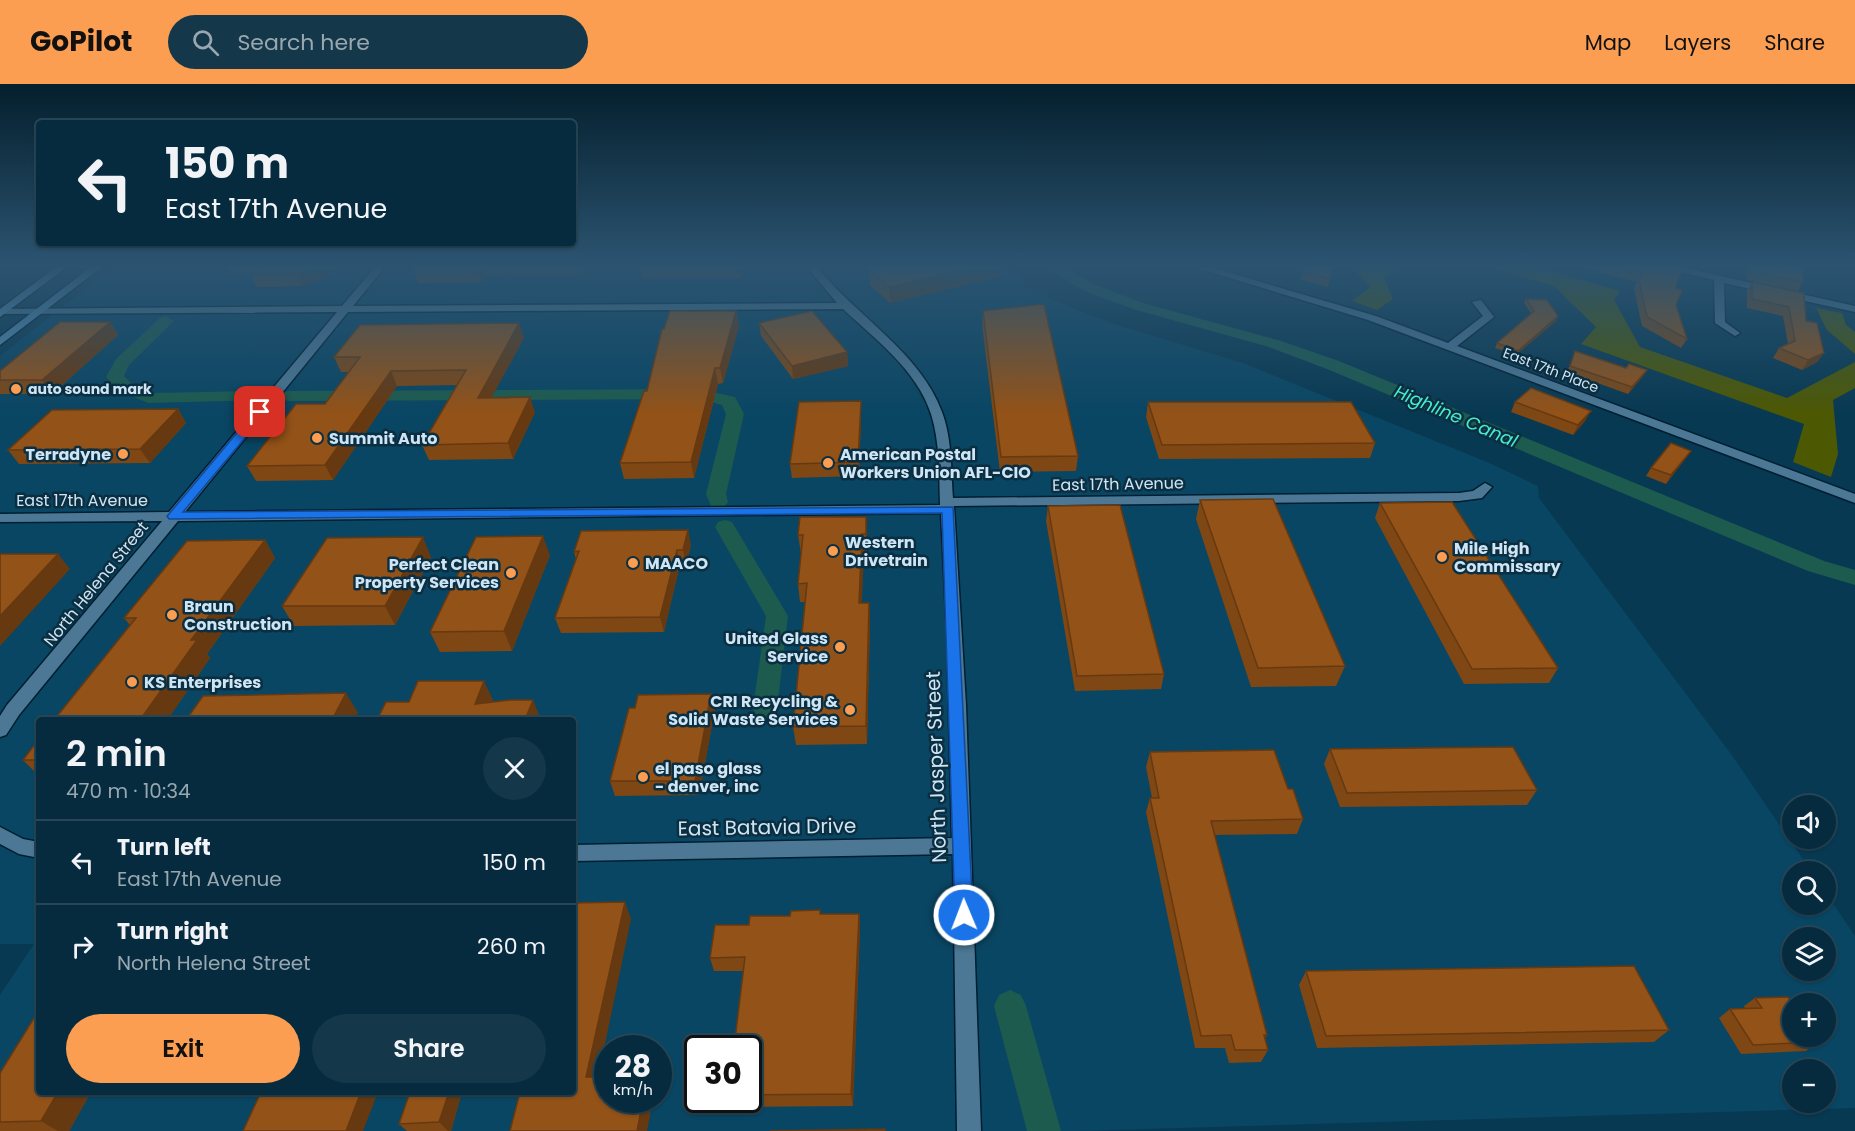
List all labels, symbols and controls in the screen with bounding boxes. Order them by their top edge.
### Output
search box [168,15,588,69]
text: GoPilot [30,22,132,61]
icon: search [189,26,222,59]
text: Search here [237,27,370,58]
text: Map [1585,28,1631,57]
text: Layers [1664,28,1731,57]
text: Share [1764,28,1825,57]
text: 150 m [165,134,289,193]
icon: left [66,144,144,222]
text: East 17th Avenue [165,190,387,227]
street label: East 17th Place [1500,343,1602,398]
place label: auto sound mark [28,379,152,399]
water label: Highline Canal [1391,379,1522,453]
marker: auto sound mark [9,382,23,396]
pin [234,386,285,437]
icon: arrive [243,395,276,428]
place label: Summit Auto [329,427,437,450]
marker: Summit Auto [310,431,324,445]
place label: Terradyne [26,443,111,466]
place label: American Postal Workers Union AFL-CIO [840,443,1031,484]
marker: Terradyne [116,447,130,461]
marker: American Postal Workers Union AFL-CIO [821,456,835,470]
street label: East 17th Avenue [1052,471,1184,497]
street label: East 17th Avenue [16,489,148,512]
street label: North Helena Street [38,516,154,651]
place label: Western Drivetrain [845,531,928,572]
place label: Mile High Commissary [1454,537,1562,578]
marker: Western Drivetrain [826,544,840,558]
marker: Mile High Commissary [1435,550,1449,564]
place label: MAACO [645,552,708,575]
place label: Perfect Clean Property Services [355,553,499,594]
marker: MAACO [626,556,640,570]
marker: Perfect Clean Property Services [504,566,518,580]
place label: Braun Construction [184,595,292,636]
marker: Braun Construction [165,608,179,622]
place label: United Glass Service [725,627,828,668]
marker: United Glass Service [833,640,847,654]
place label: KS Enterprises [144,671,261,694]
street label: North Jasper Street [919,671,953,863]
marker: KS Enterprises [125,675,139,689]
place label: CRI Recycling & Solid Waste Services [668,690,838,731]
marker: CRI Recycling & Solid Waste Services [843,703,857,717]
text: 2 min [66,728,167,779]
button: close [483,737,546,800]
place label: el paso glass - denver, inc [655,757,762,798]
marker: el paso glass - denver, inc [636,770,650,784]
text: 470 m · 10:34 [66,777,191,805]
map controls [1782,795,1836,1113]
button: sound [1782,795,1836,849]
street label: East Batavia Drive [677,811,857,843]
text: Turn left [117,832,211,863]
icon: left [66,846,99,879]
text: 150 m [483,847,546,878]
button: search [1782,861,1836,915]
text: East 17th Avenue [117,865,282,893]
position arrow [932,883,996,947]
text: Turn right [117,916,228,947]
button: layers [1782,927,1836,981]
icon: right [66,930,99,963]
text: 260 m [477,931,546,962]
text: North Helena Street [117,949,311,977]
button: + [1782,993,1836,1047]
button: Exit [66,1014,300,1083]
button: Share [312,1014,546,1083]
speed limit sign: 30 [684,1035,762,1113]
text: 28 [615,1045,651,1088]
button: − [1782,1059,1836,1113]
text: km/h [613,1079,653,1100]

